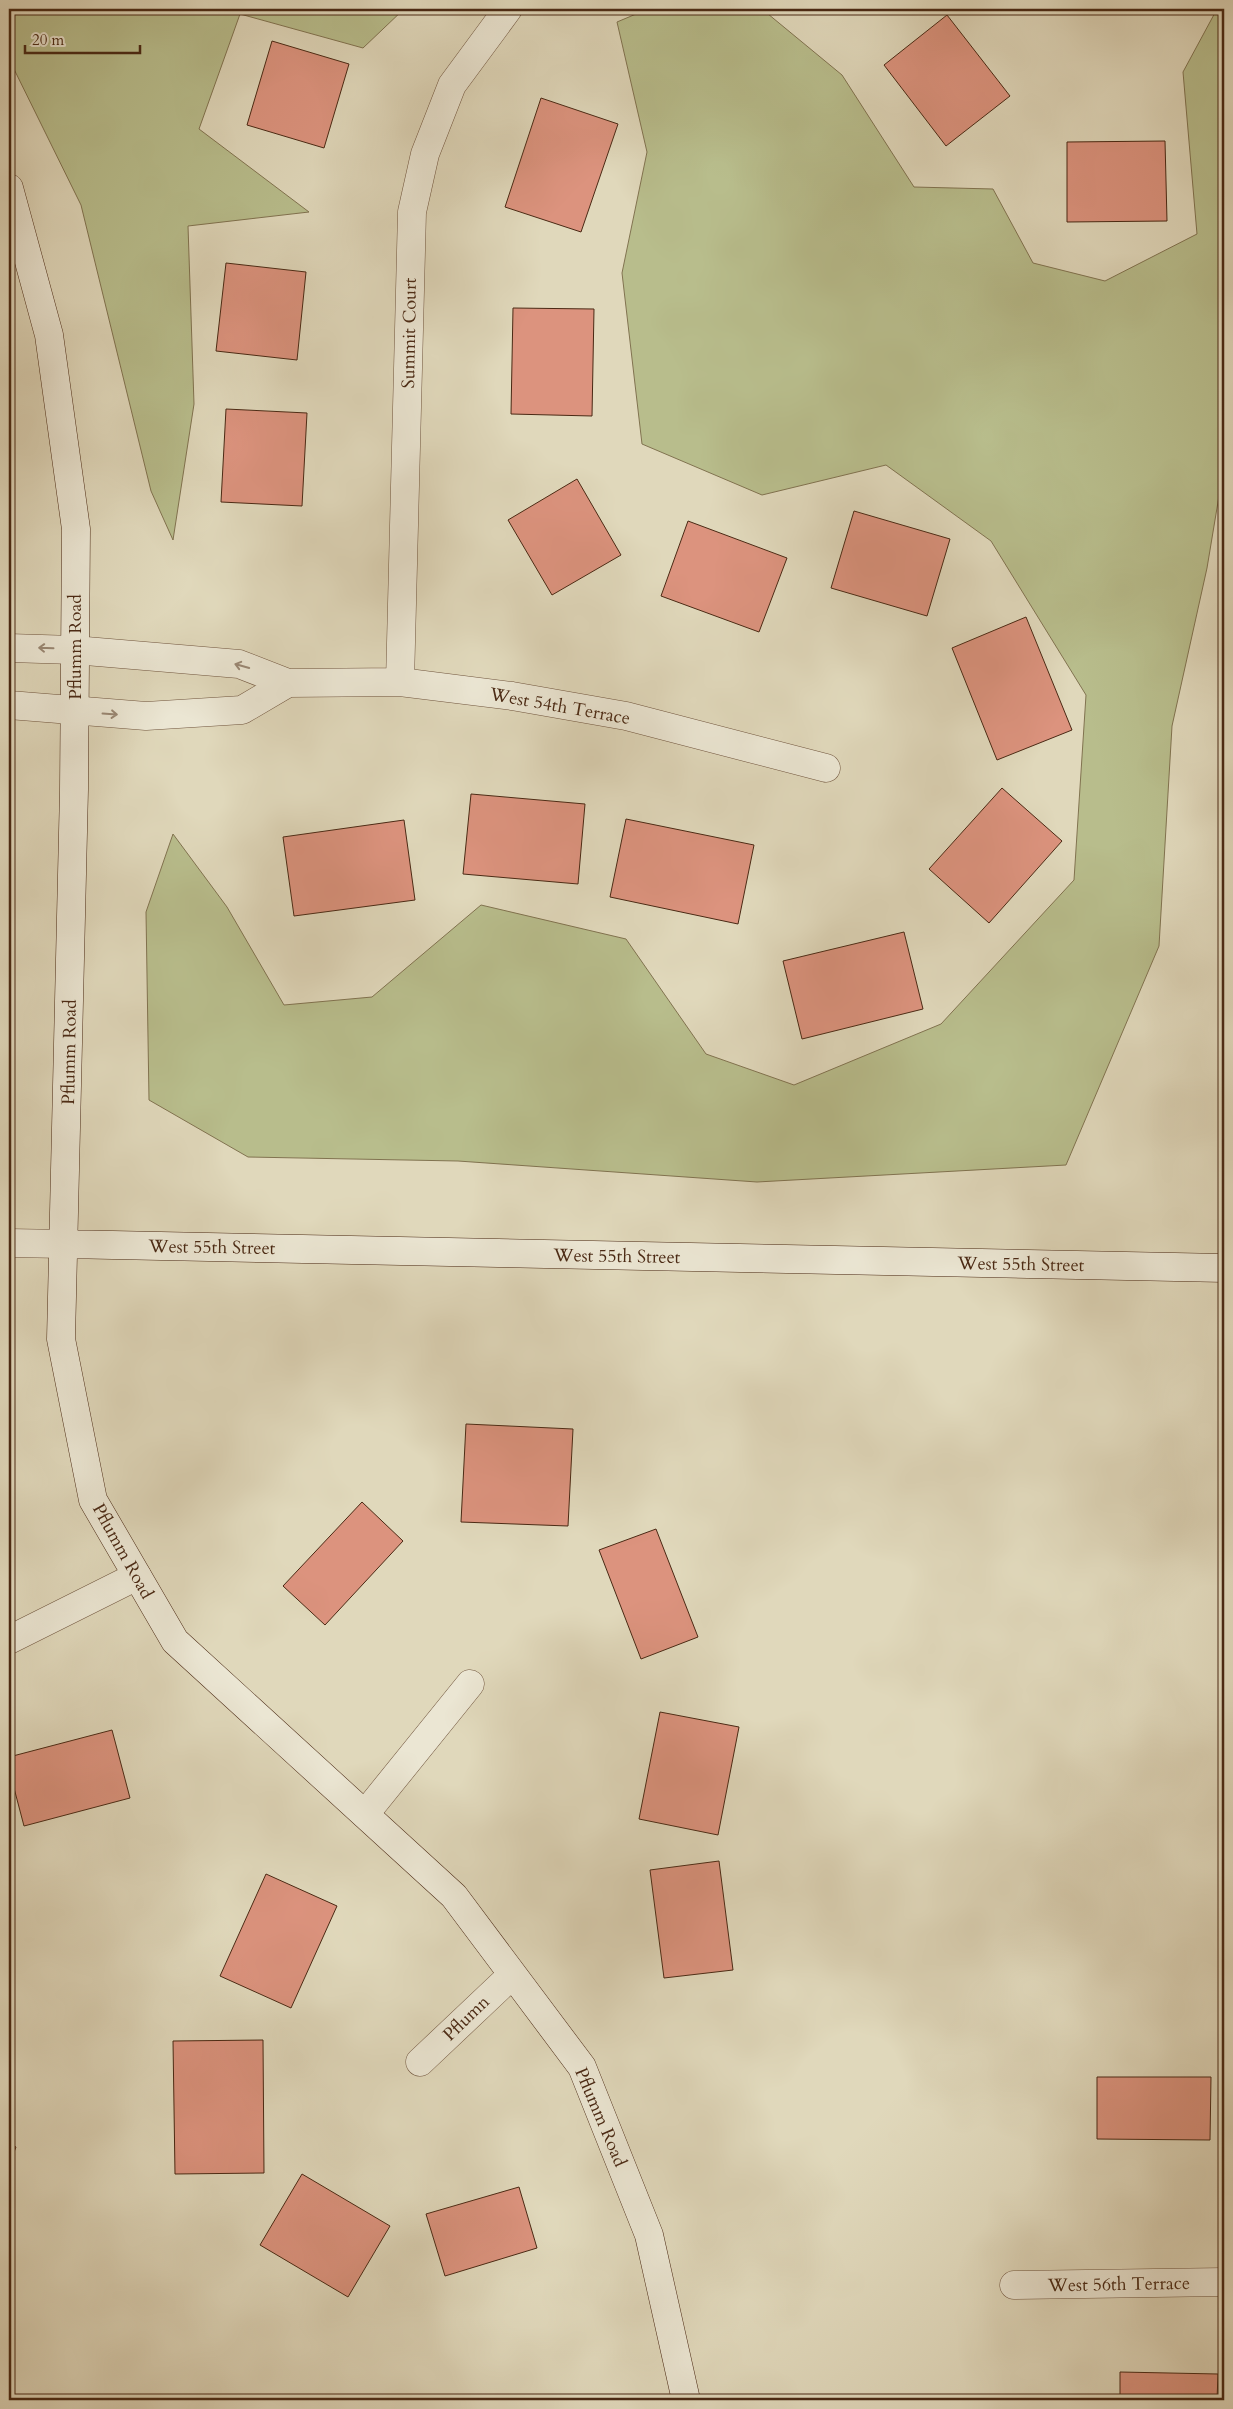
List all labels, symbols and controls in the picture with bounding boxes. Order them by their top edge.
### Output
scale bar [25,22,140,54]
text: 20 m [32,30,64,50]
street label: Summit Court [396,277,423,388]
street label: Pflumm Road [63,594,88,700]
one-way arrow [38,644,54,653]
one-way arrow [235,661,251,670]
street label: West 54th Terrace [487,682,632,731]
one-way arrow [101,709,117,718]
street label: Pflumm Road [56,999,83,1105]
street label: West 55th Street [147,1234,276,1261]
street label: West 55th Street [552,1243,681,1270]
street label: West 55th Street [956,1251,1085,1278]
street label: Pflumm Road [86,1499,159,1604]
street label: Pflumn [437,1989,496,2047]
street label: Pflumm Road [568,2064,633,2171]
street label: West 56th Terrace [1047,2271,1190,2298]

